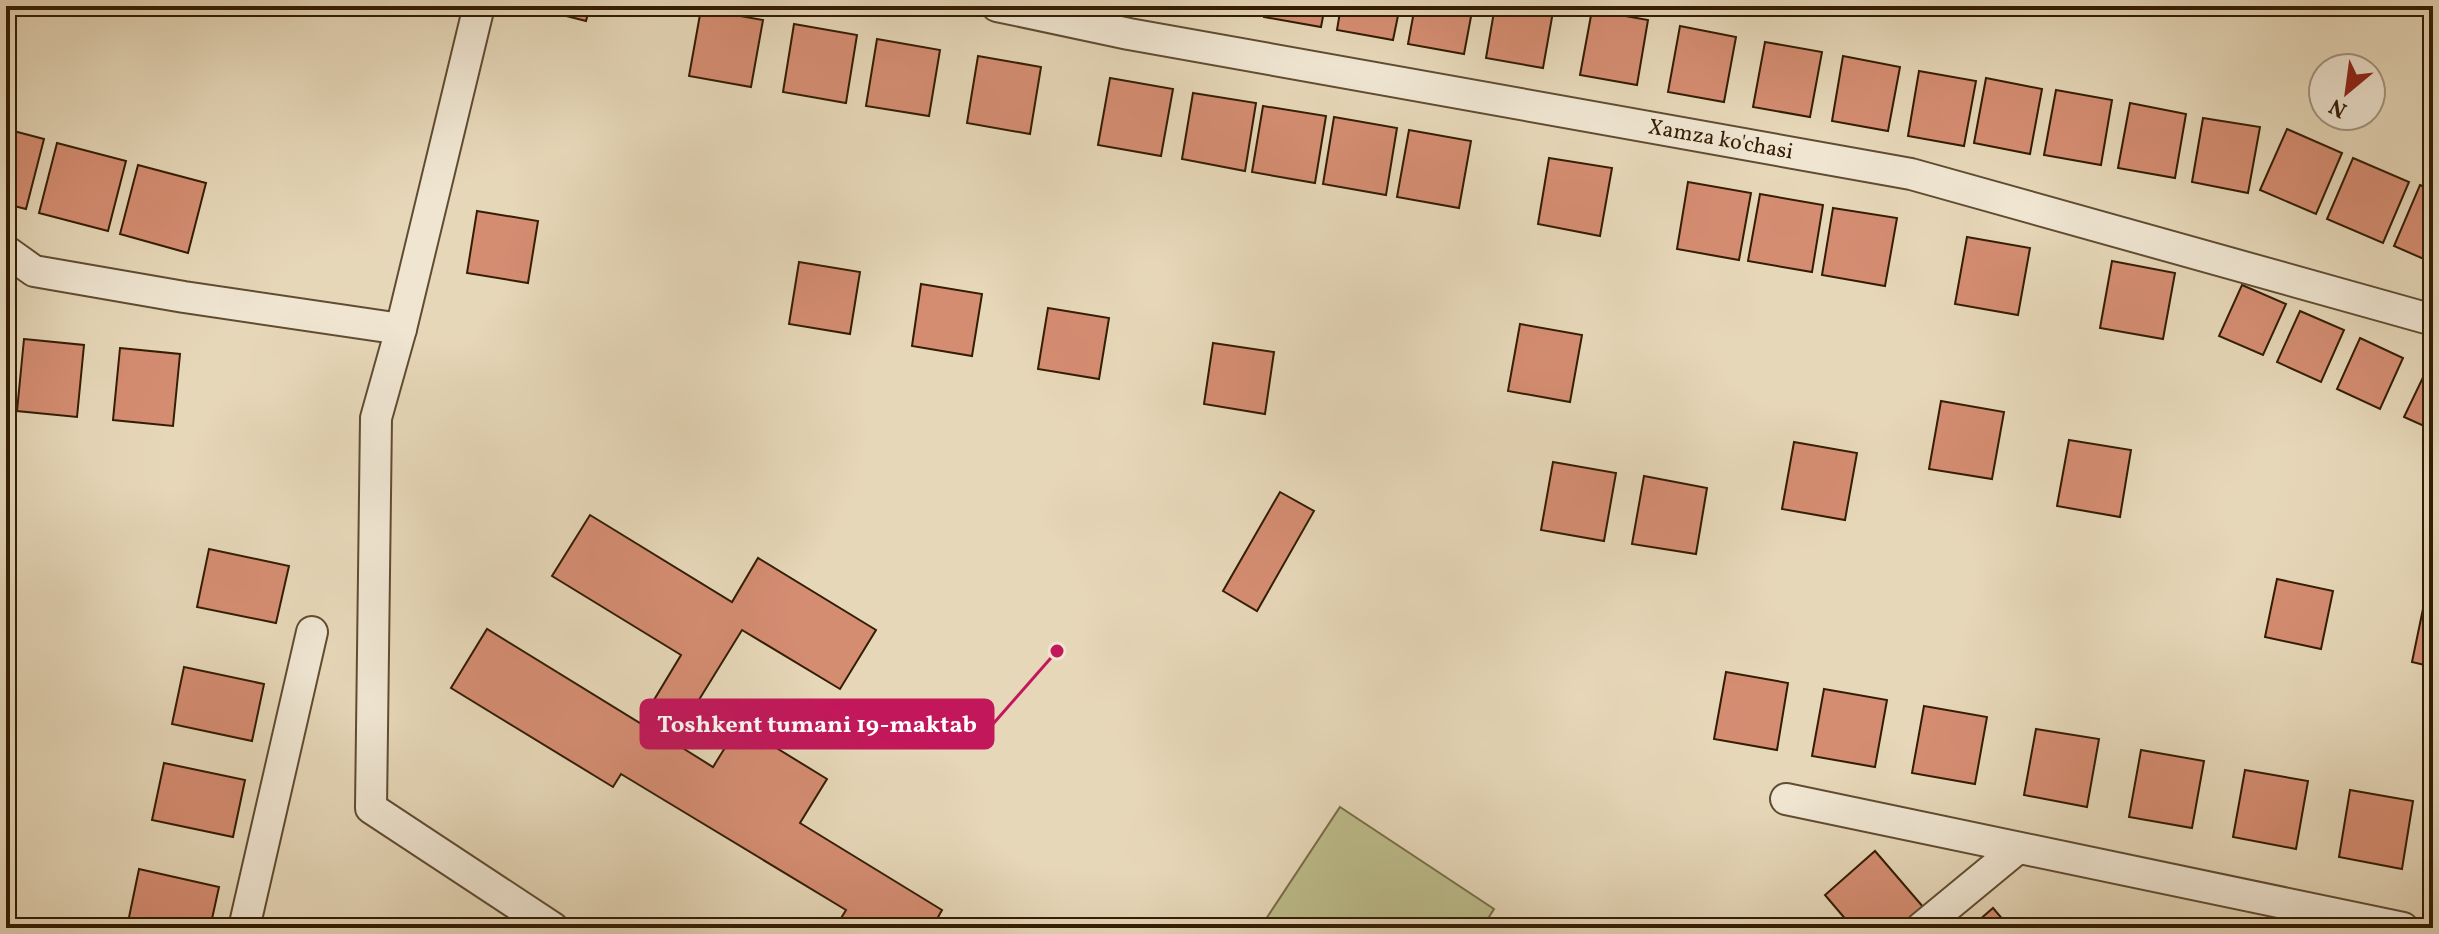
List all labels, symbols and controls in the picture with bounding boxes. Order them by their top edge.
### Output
north arrow [2307,52,2387,132]
text: N [2324,90,2353,125]
street label: Xamza ko'chasi [1646,112,1796,168]
callout: Toshkent tumani 19-maktab [641,700,993,748]
text: Toshkent tumani 19-maktab [657,709,977,743]

